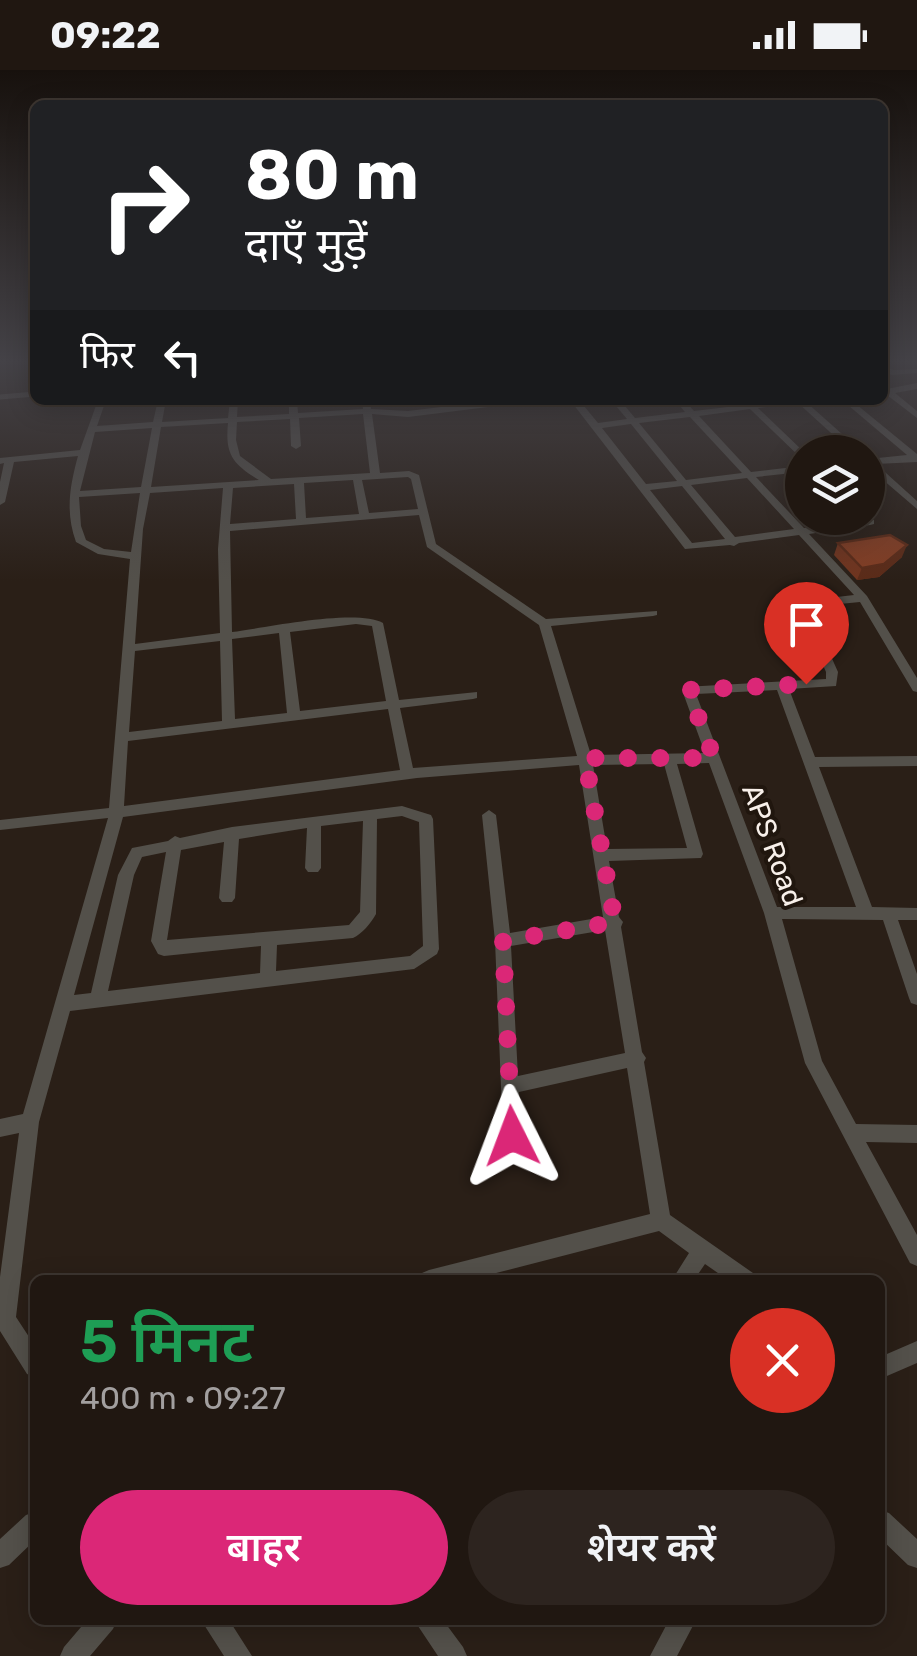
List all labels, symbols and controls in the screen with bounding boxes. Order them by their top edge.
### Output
text: 09:22 [50,12,161,58]
text: 80 m [245,134,419,217]
icon: right [80,140,210,270]
text: दाएँ मुड़ें [245,218,367,271]
icon: left [155,330,210,385]
text: फिर [80,332,135,378]
map controls [785,435,885,535]
button: layers [785,435,885,535]
pin [764,582,849,685]
icon: arrive [779,597,834,652]
street label: APS Road [735,780,810,911]
position arrow [460,1084,564,1188]
text: 5 मिनट [80,1306,253,1377]
button: close [730,1308,835,1413]
text: 400 m · 09:27 [80,1379,286,1417]
button: बाहर [80,1490,448,1605]
button: शेयर करें [468,1490,835,1605]

